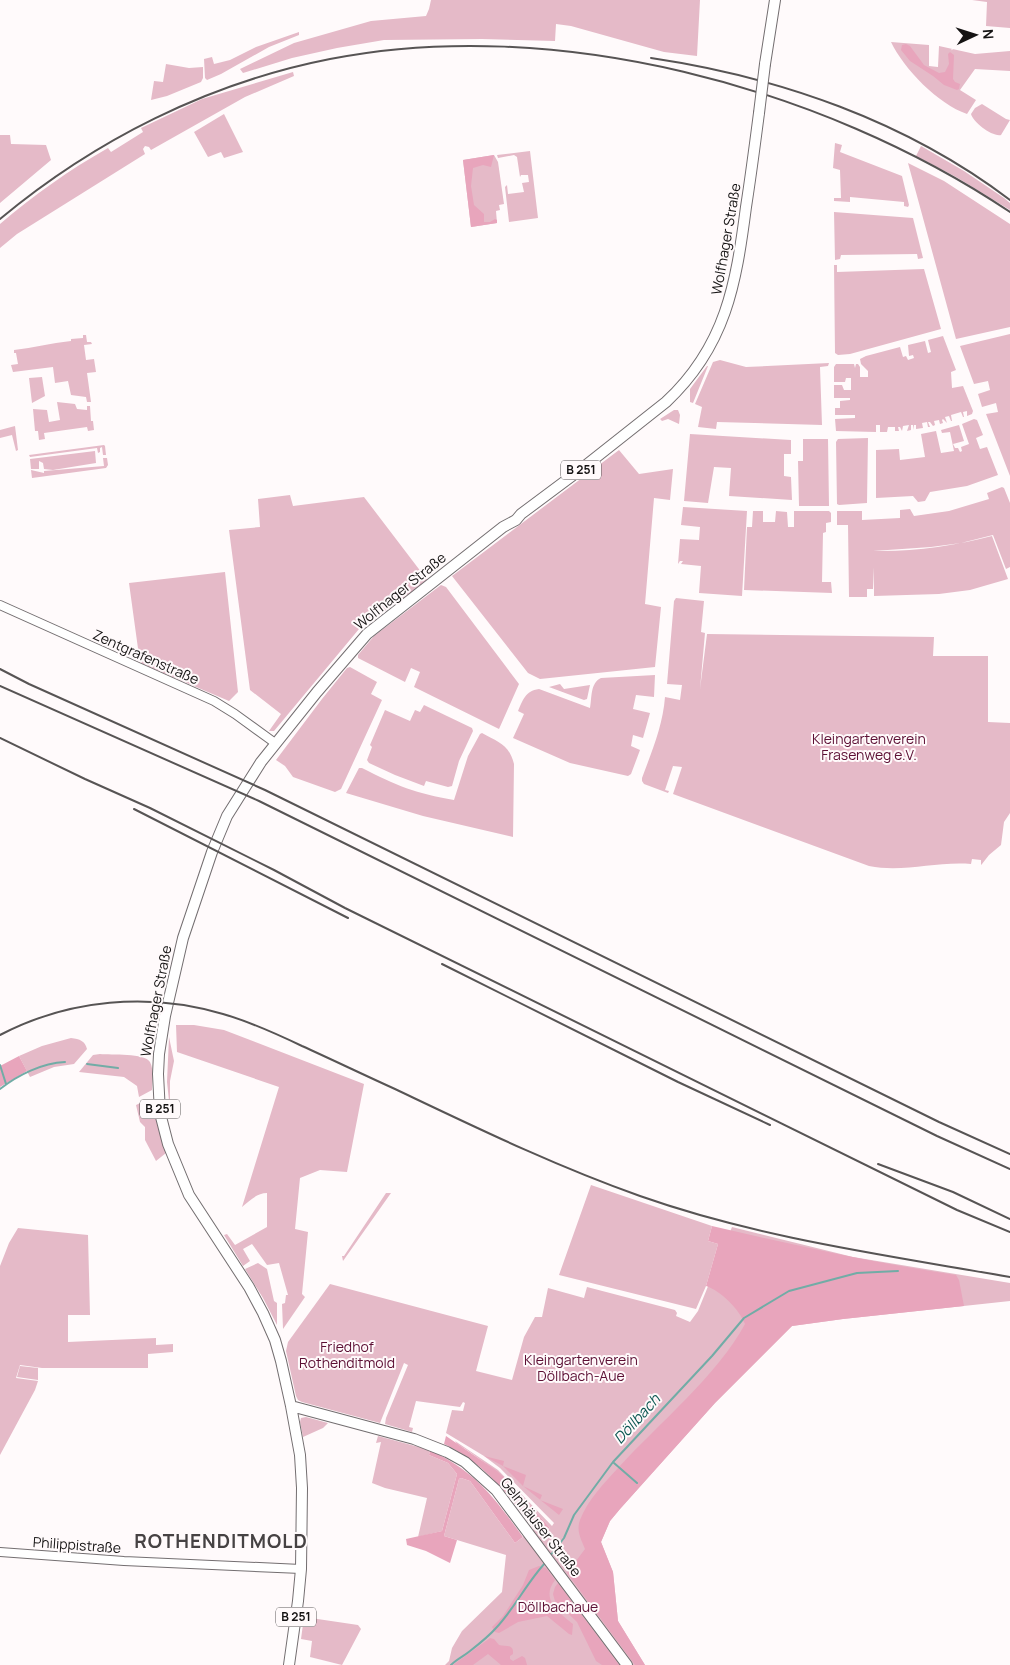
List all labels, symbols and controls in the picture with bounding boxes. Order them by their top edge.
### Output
north arrow [950,10,1000,60]
text: N [979,28,998,40]
street label: Wolfhager Straße [706,182,745,296]
road number: B 251 [561,460,601,480]
street label: Wolfhager Straße [350,548,450,634]
street label: Zentgrafenstraße [90,625,202,688]
park label: Kleingartenverein Frasenweg e.V. [812,729,926,764]
street label: Wolfhager Straße [135,944,176,1058]
road number: B 251 [140,1100,180,1118]
park label: Friedhof Rothenditmold [299,1337,395,1372]
park label: Kleingartenverein Döllbach-Aue [524,1350,638,1385]
water label: Döllbach [609,1388,665,1448]
street label: Gelnhäuser Straße [497,1473,586,1580]
district label: ROTHENDITMOLD [134,1528,308,1554]
street label: Philippistraße [32,1532,122,1557]
park label: Döllbachaue [518,1597,598,1616]
road number: B 251 [276,1608,316,1626]

